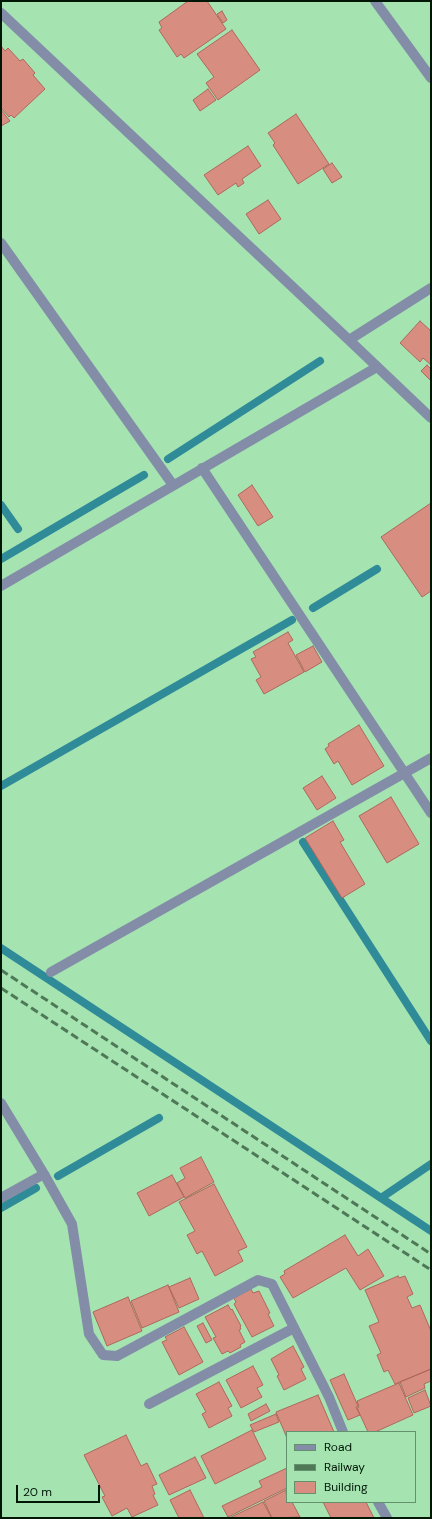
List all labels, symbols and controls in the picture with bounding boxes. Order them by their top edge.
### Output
legend [286,1431,416,1503]
text: Road [324,1439,352,1455]
text: Railway [324,1459,365,1475]
scale bar [18,1477,102,1503]
text: Building [324,1479,368,1495]
text: 20 m [23,1484,52,1500]

